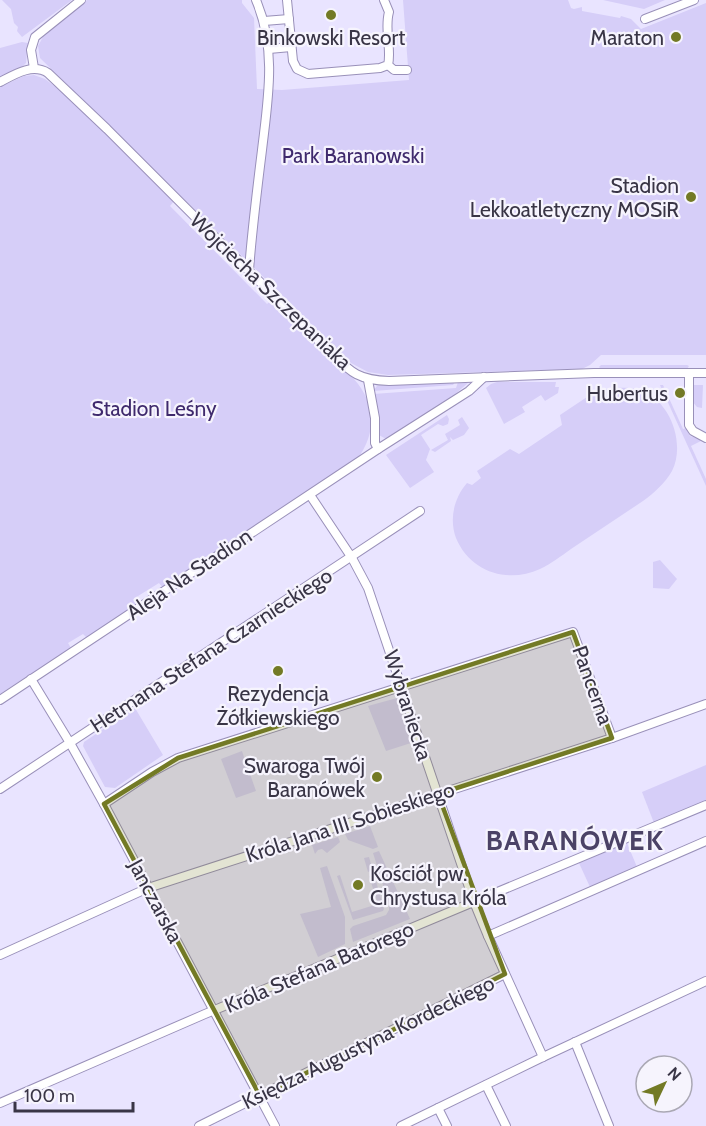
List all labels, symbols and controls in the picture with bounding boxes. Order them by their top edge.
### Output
marker: Binkowski Resort [324,8,338,22]
place label: Binkowski Resort [257,25,405,50]
place label: Maraton [590,25,664,50]
marker: Maraton [669,30,683,44]
park label: Park Baranowski [282,143,424,168]
place label: Stadion Lekkoatletyczny MOSiR [470,173,679,222]
marker: Stadion Lekkoatletyczny MOSiR [684,190,698,204]
street label: Wojciecha Szczepaniaka [184,207,357,375]
place label: Hubertus [587,381,668,406]
marker: Hubertus [673,386,687,400]
park label: Stadion Leśny [91,396,217,421]
street label: Aleja Na Stadion [122,523,257,626]
street label: Hetmana Stefana Czarnieckiego [85,562,337,738]
street label: Pancerna [567,642,619,728]
street label: Wybraniecka [378,647,438,763]
marker: Rezydencja Żółkiewskiego [271,664,285,678]
place label: Rezydencja Żółkiewskiego [216,681,340,730]
place label: Swaroga Twój Baranówek [244,753,366,802]
marker: Swaroga Twój Baranówek [370,770,384,784]
street label: Króla Jana III Sobieskiego [242,776,458,868]
district label: BARANÓWEK [486,824,664,857]
street label: Janczarska [123,854,188,947]
place label: Kościół pw. Chrystusa Króla [370,861,507,910]
marker: Kościół pw. Chrystusa Króla [351,878,365,892]
street label: Króla Stefana Batorego [221,916,417,1018]
street label: Księdza Augustyna Kordeckiego [238,970,498,1114]
north arrow [634,1054,694,1114]
text: N [664,1063,685,1085]
scale bar [15,1075,134,1113]
text: 100 m [24,1085,75,1107]

